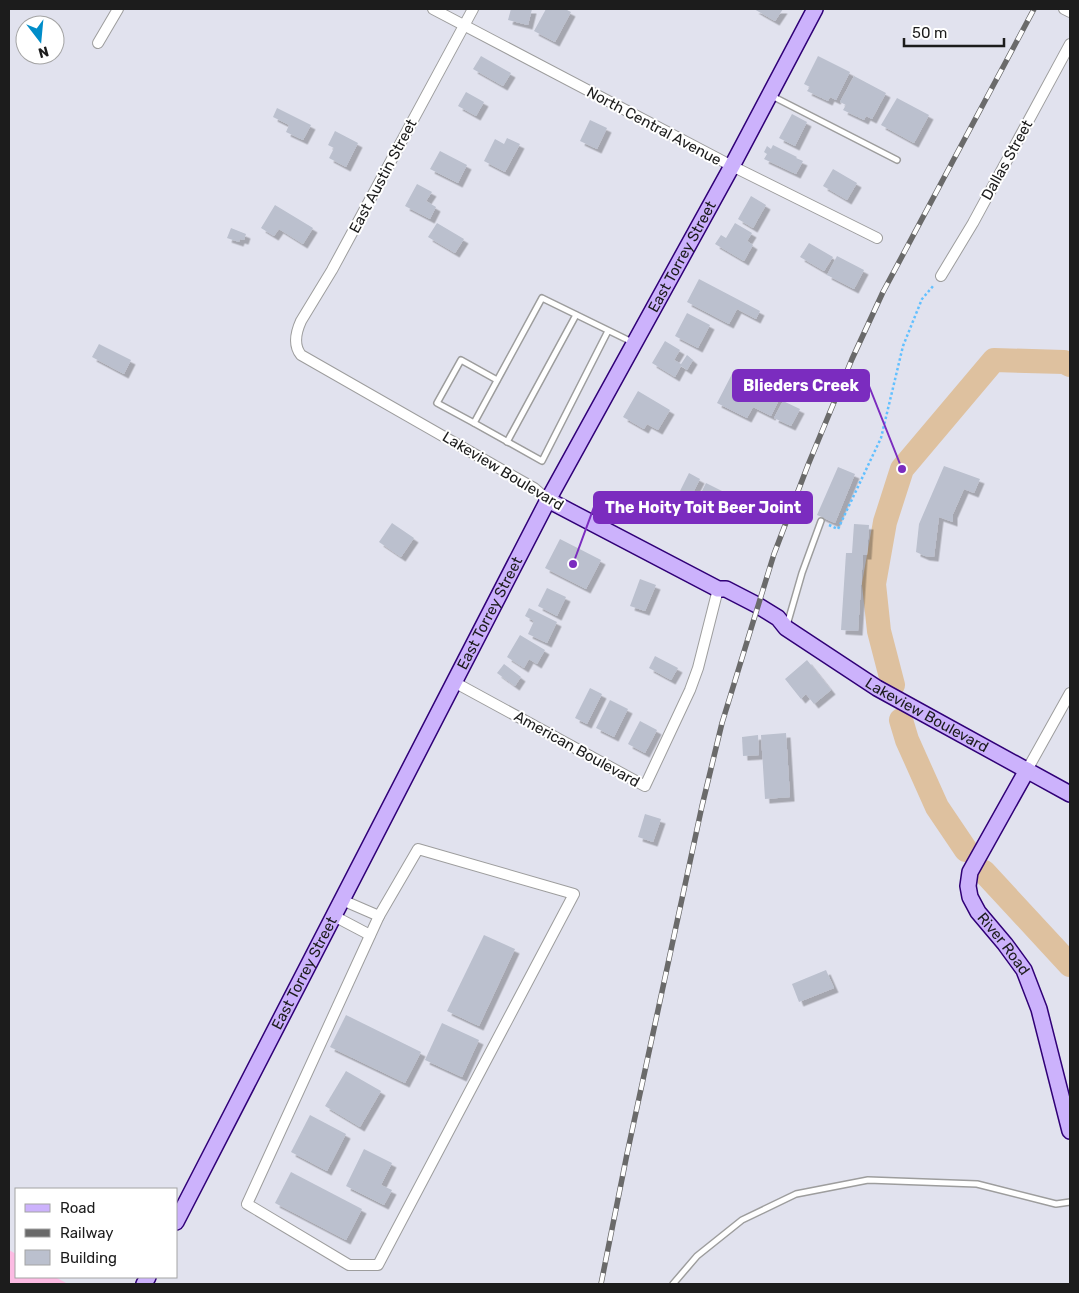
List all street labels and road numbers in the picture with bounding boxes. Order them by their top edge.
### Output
street label: North Central Avenue [584,83,724,169]
street label: East Austin Street [345,116,421,236]
street label: Dallas Street [978,117,1036,203]
street label: East Torrey Street [644,198,720,316]
street label: Lakeview Boulevard [439,428,567,514]
street label: East Torrey Street [453,554,526,673]
street label: Lakeview Boulevard [862,674,992,756]
street label: American Boulevard [511,707,643,791]
street label: River Road [973,909,1034,979]
street label: East Torrey Street [268,914,341,1033]

